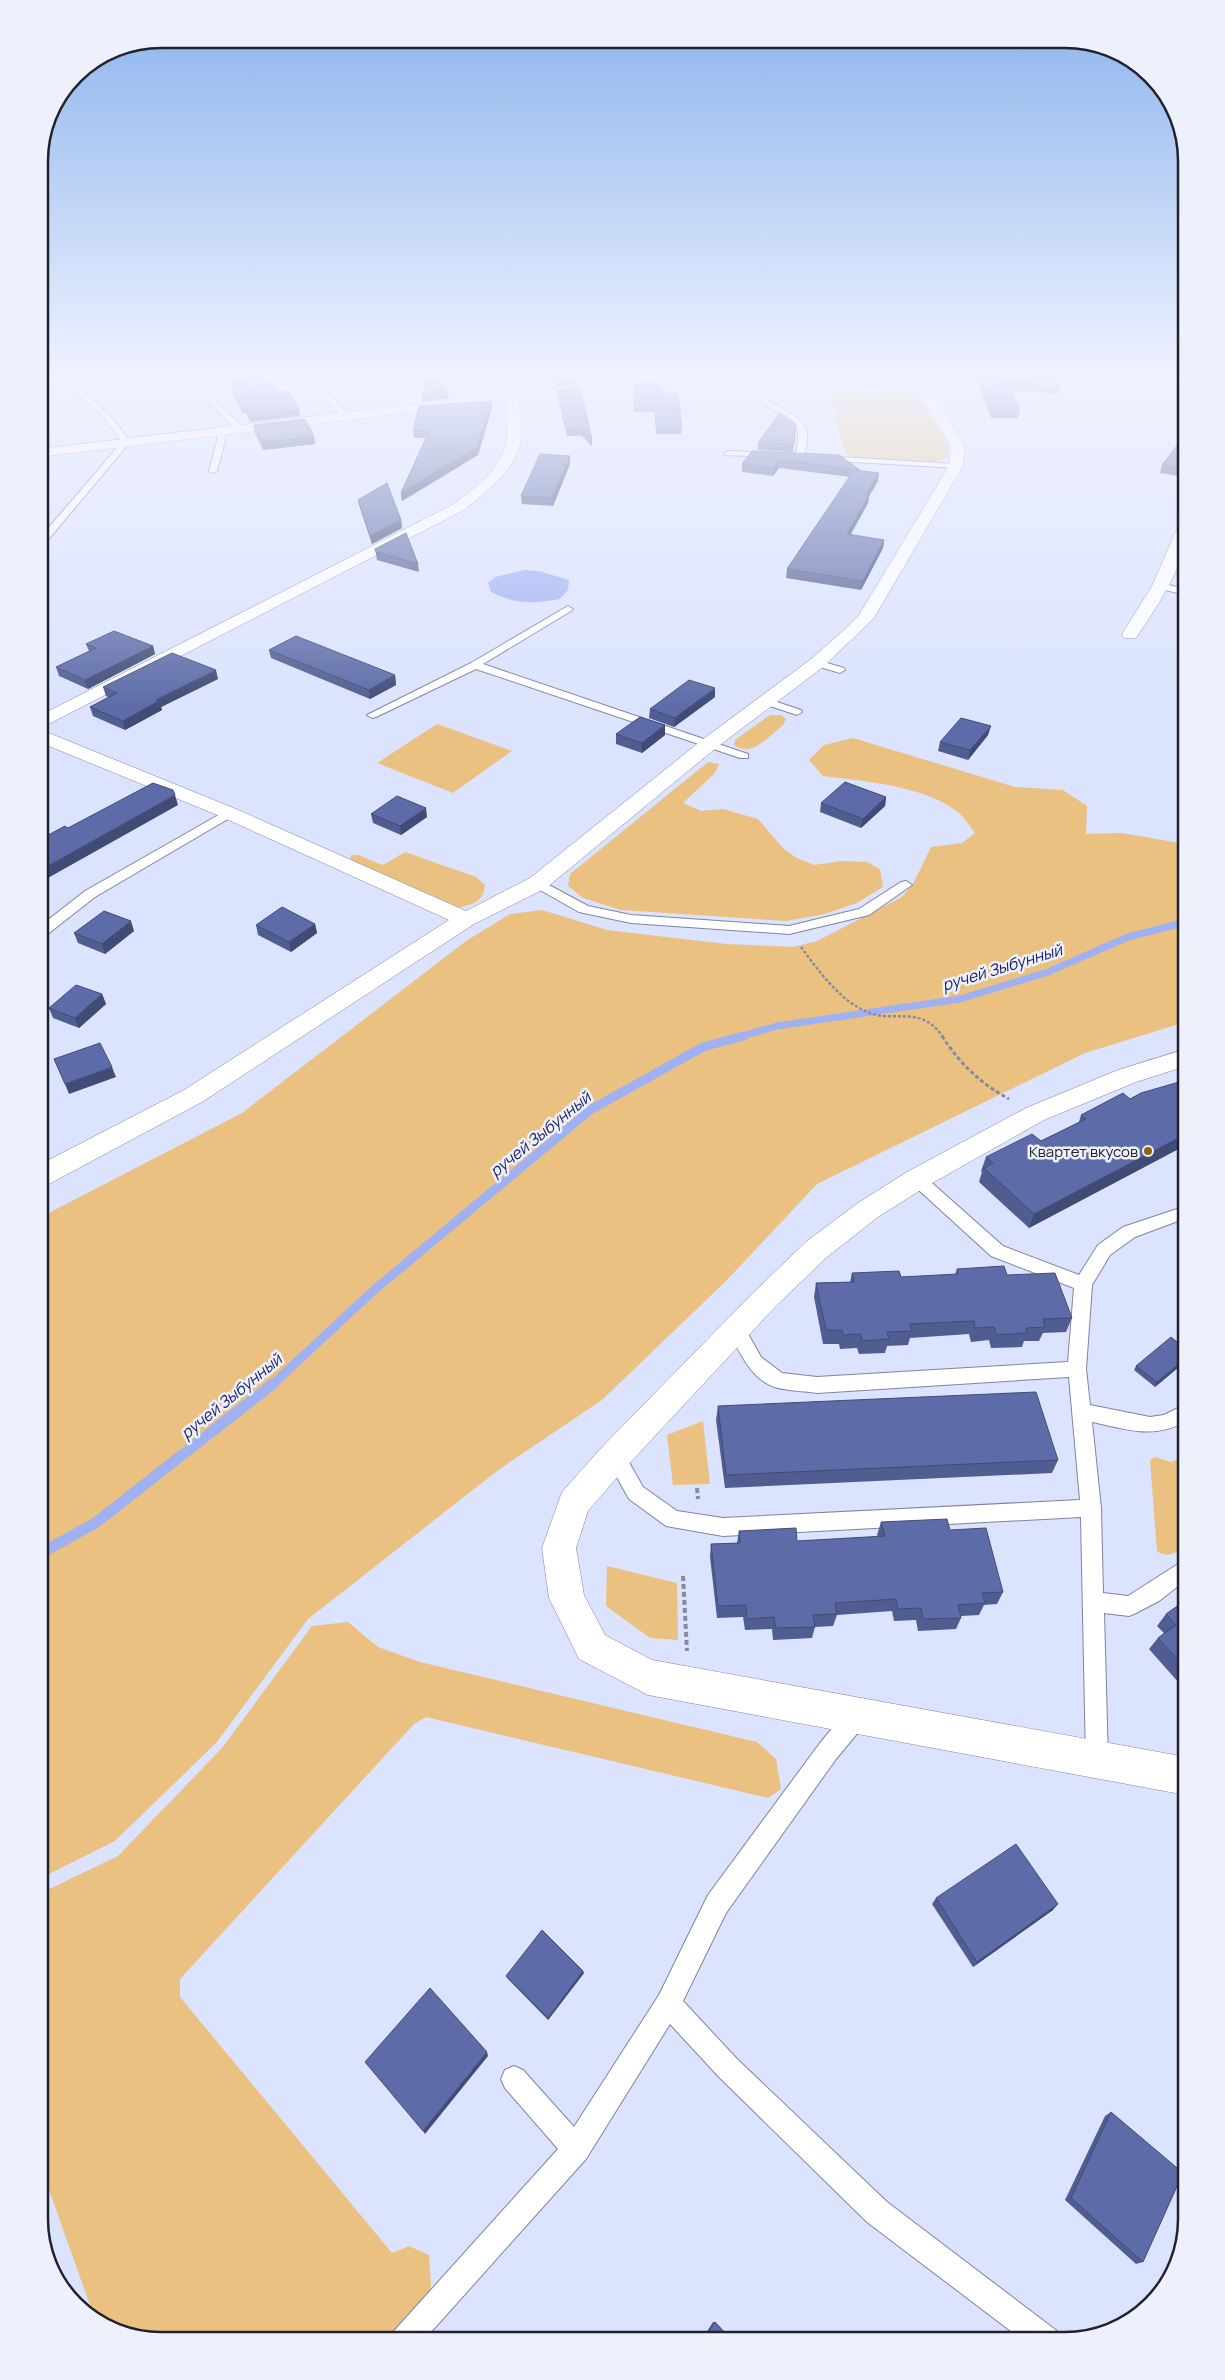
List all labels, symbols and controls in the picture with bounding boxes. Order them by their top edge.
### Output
water label: ручей Зыбунный [939,938,1067,996]
water label: ручей Зыбунный [485,1085,597,1182]
place label: Квартет вкусов [1029,1141,1138,1162]
marker: Квартет вкусов [1142,1145,1154,1157]
water label: ручей Зыбунный [176,1347,288,1444]

